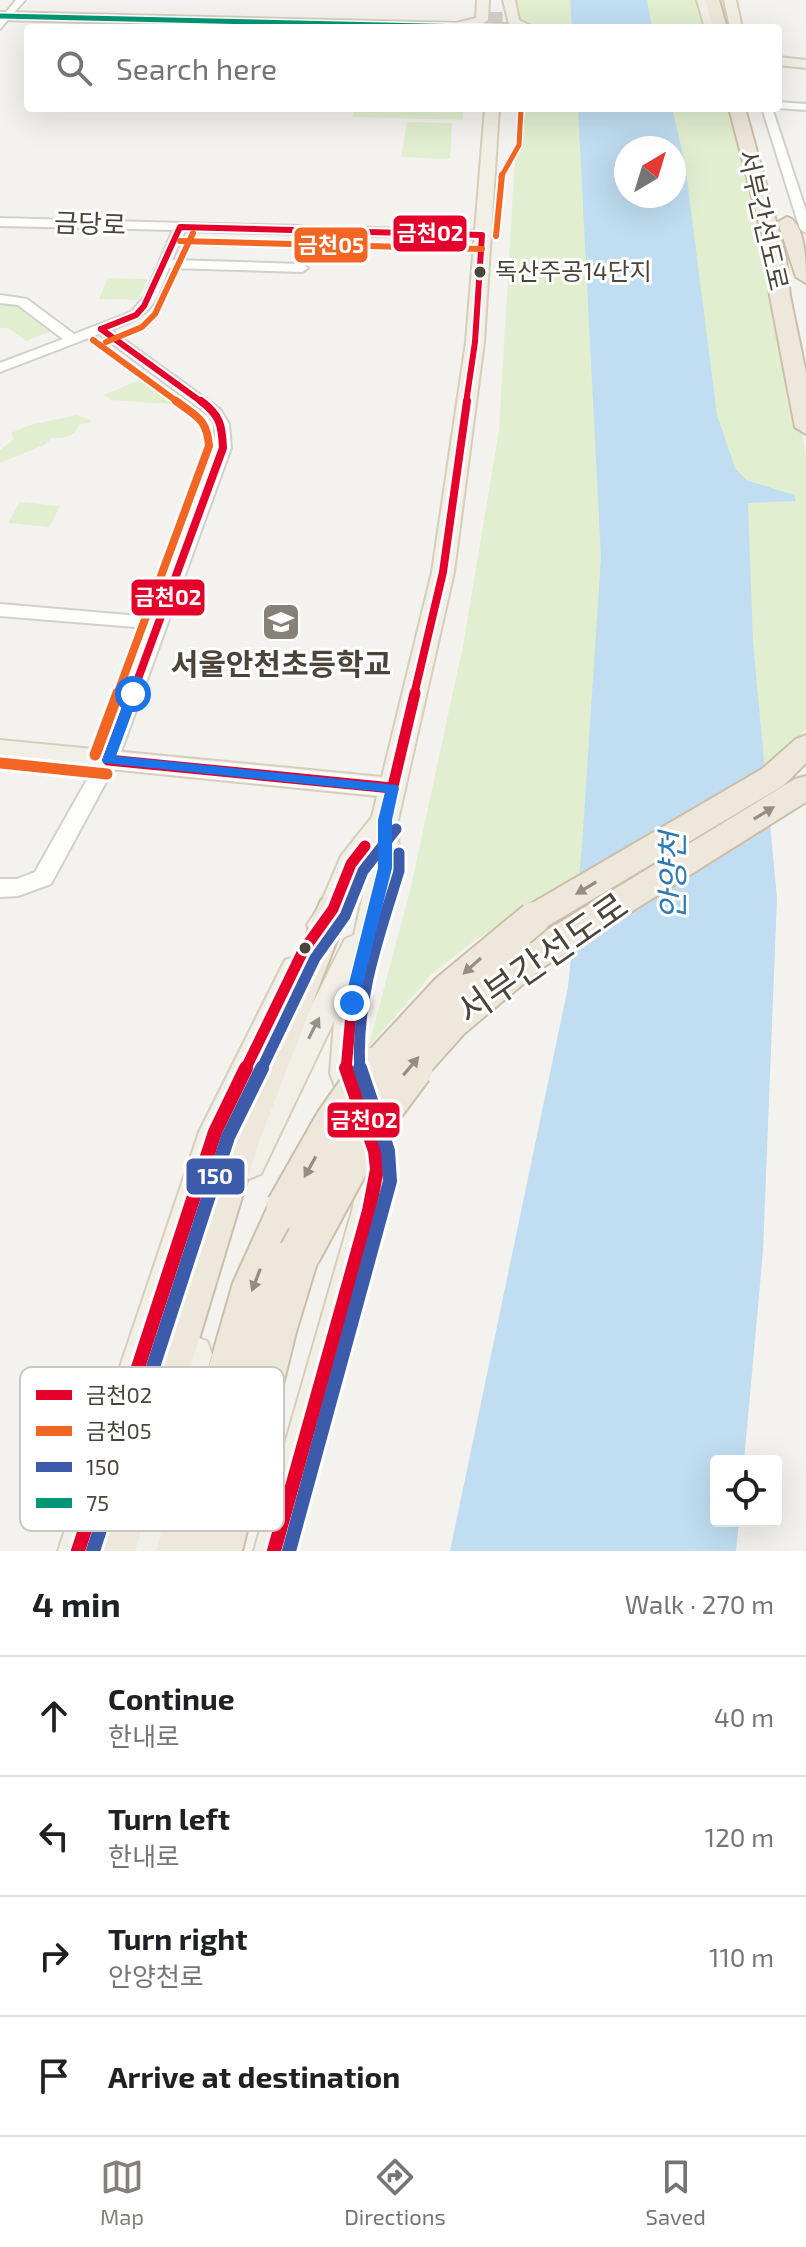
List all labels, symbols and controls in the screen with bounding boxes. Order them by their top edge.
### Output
search box [24,24,782,112]
icon: search [52,46,96,90]
text: Search here [116,50,277,86]
north arrow [614,136,686,208]
street label: 서부간선도로 [733,146,796,293]
street label: 금당로 [54,206,126,239]
line badge: 금천02 [392,214,468,253]
text: 금천02 [396,219,464,245]
line badge: 금천05 [293,226,369,264]
text: 금천05 [298,231,364,257]
place label: 독산주공14단지 [495,256,652,285]
marker: 독산주공14단지 [472,264,488,280]
line badge: 금천02 [130,578,206,617]
text: 금천02 [134,583,202,609]
school or university icon: 서울안천초등학교 [260,601,302,643]
place label: 서울안천초등학교 [171,645,391,681]
route start [115,676,151,712]
one-way arrow [753,806,775,820]
water label: 안양천 [652,828,690,920]
one-way arrow [575,881,597,895]
street label: 서부간선도로 [447,882,635,1031]
unlabelled marker [297,940,313,956]
one-way arrow [463,957,483,974]
route end [334,985,370,1021]
one-way arrow [308,1016,321,1039]
one-way arrow [403,1056,419,1076]
line badge: 금천02 [326,1101,401,1139]
text: 금천02 [330,1106,398,1132]
one-way arrow [304,1156,318,1178]
line badge: 150 [185,1157,246,1196]
text: 150 [197,1162,233,1188]
one-way arrow [249,1268,262,1292]
legend [20,1367,284,1531]
text: 금천02 [86,1381,152,1407]
text: 금천05 [86,1417,152,1443]
text: 150 [86,1453,120,1479]
map controls [710,1455,782,1527]
button: locate [710,1455,782,1527]
text: 75 [86,1489,109,1515]
text: 4 min [32,1583,121,1624]
text: Walk · 270 m [625,1588,774,1619]
text: Continue [108,1680,235,1716]
icon: ahead [32,1694,76,1738]
text: 40 m [714,1701,774,1732]
text: 한내로 [108,1720,180,1751]
text: Turn left [108,1800,230,1836]
icon: left [32,1814,76,1858]
text: 120 m [705,1821,774,1852]
text: 한내로 [108,1840,180,1871]
text: Turn right [108,1920,248,1956]
icon: right [32,1934,76,1978]
text: 110 m [709,1941,774,1972]
text: 안양천로 [108,1960,204,1991]
icon: arrive [32,2054,76,2098]
text: Arrive at destination [108,2058,400,2094]
tab: Map [100,2155,144,2229]
tab: Directions [344,2155,446,2229]
tab: Saved [646,2155,706,2229]

